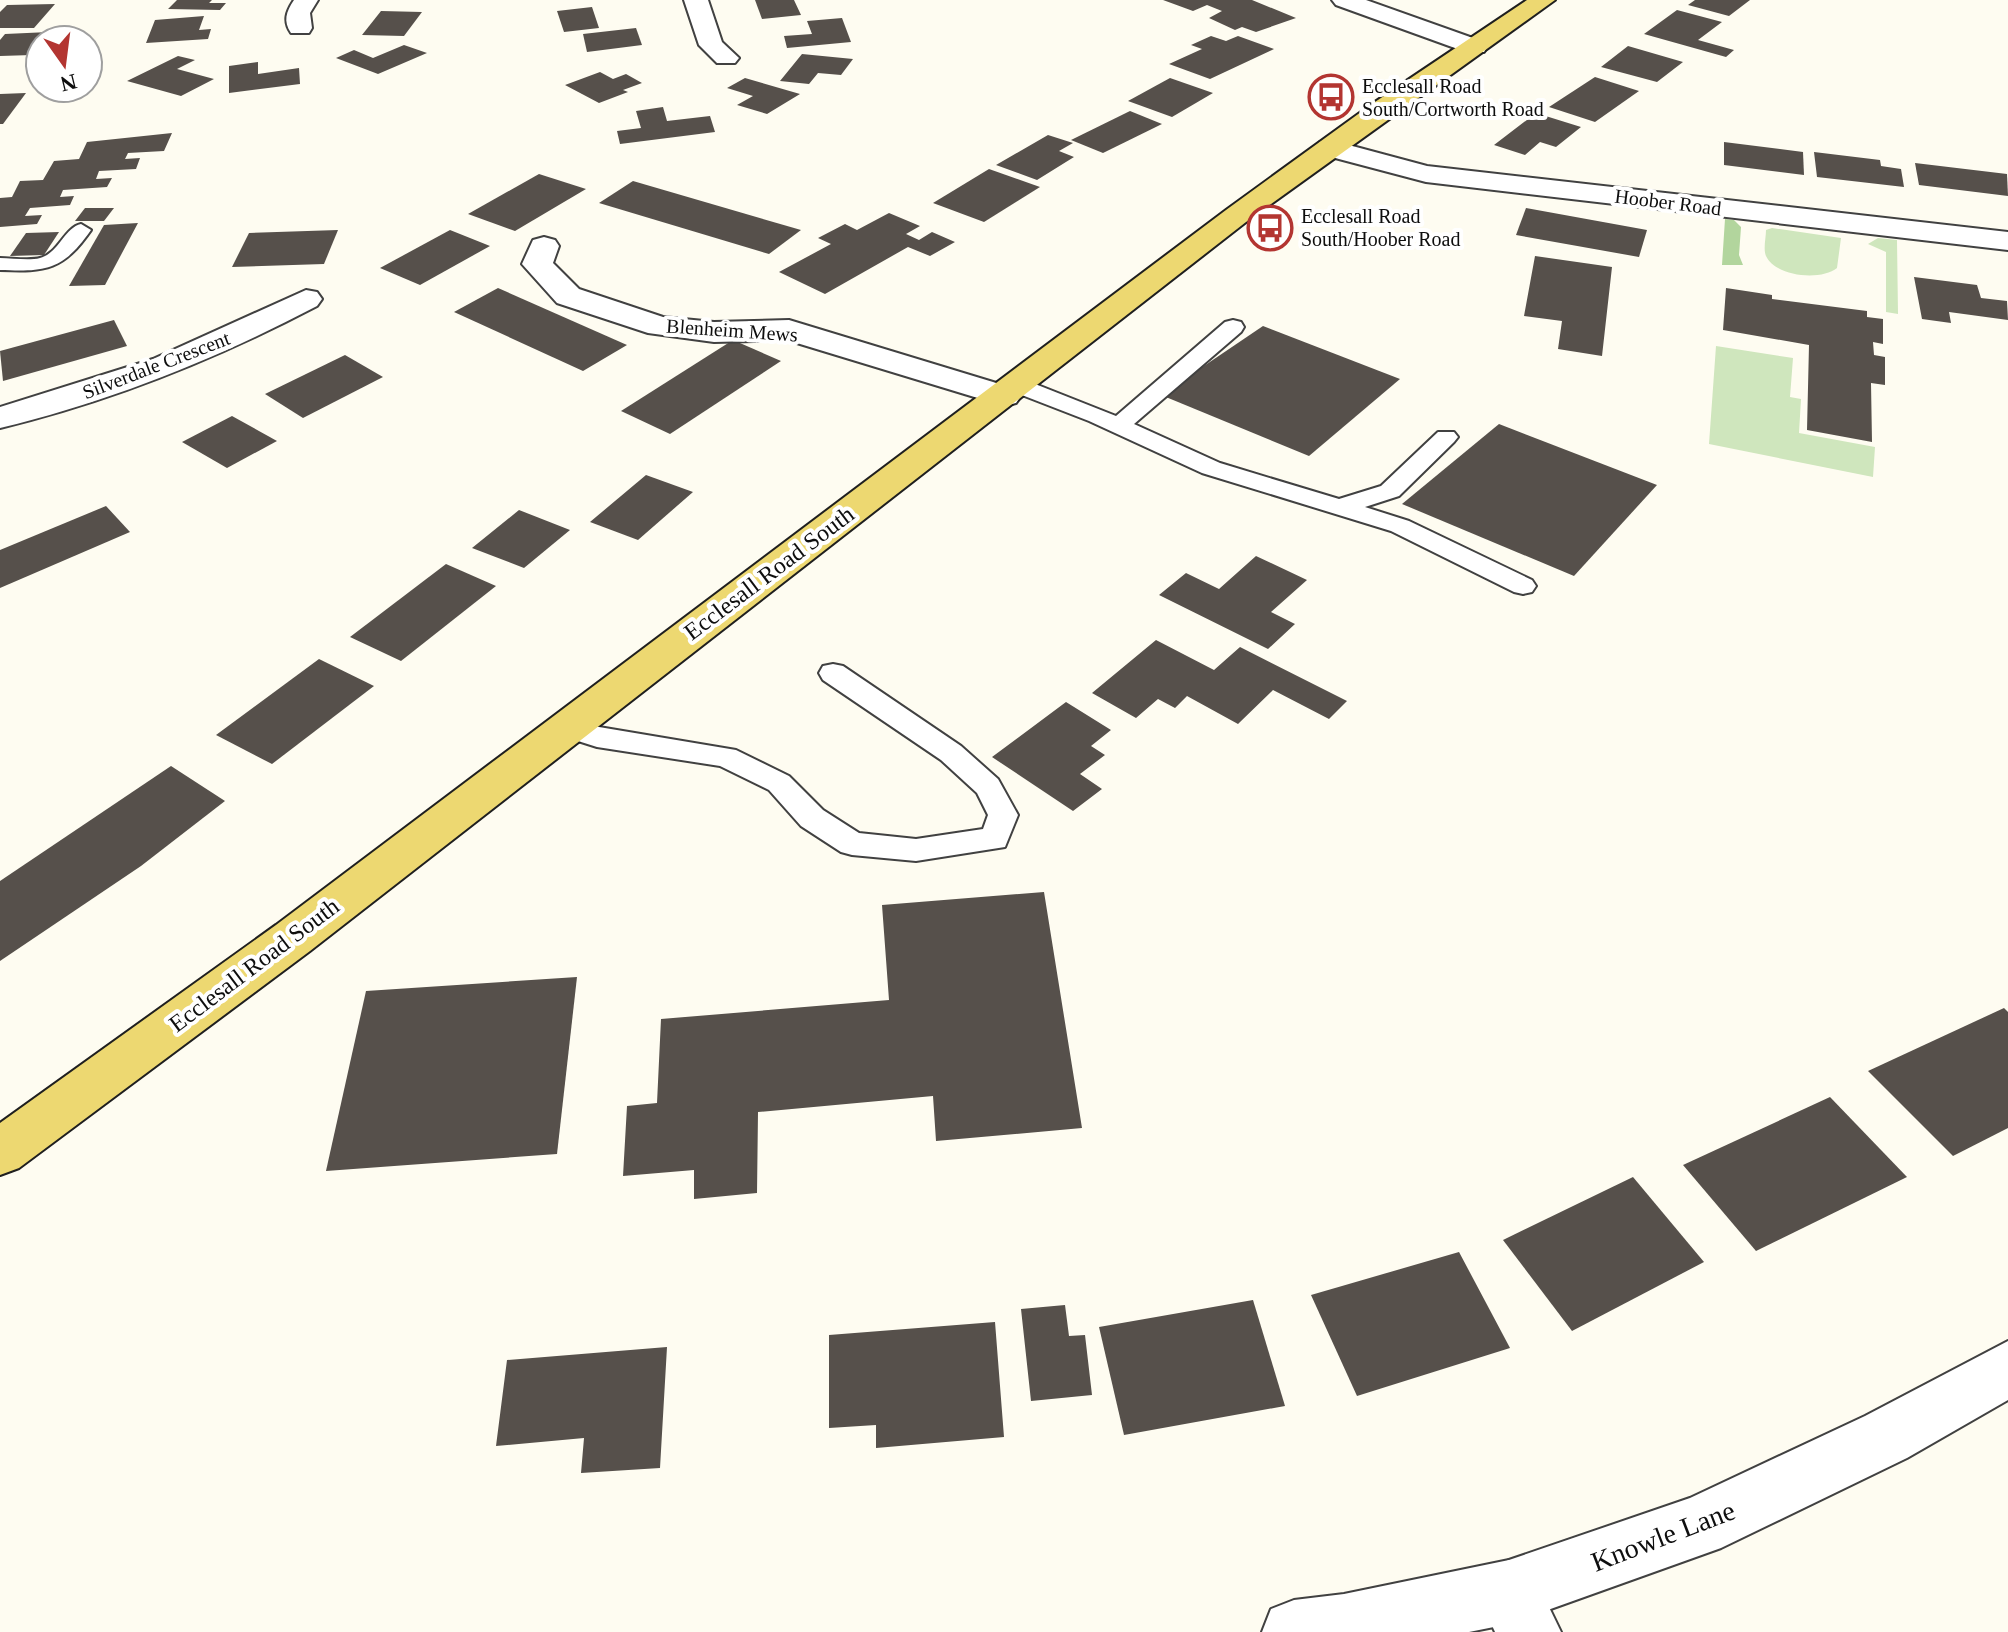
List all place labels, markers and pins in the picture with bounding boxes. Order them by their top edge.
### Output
bus stop icon: Ecclesall Road South/Cortworth Road [1307,73,1355,121]
place label: Ecclesall Road South/Cortworth Road [1362,75,1544,120]
bus stop icon: Ecclesall Road South/Hoober Road [1246,204,1294,252]
place label: Ecclesall Road South/Hoober Road [1301,205,1460,250]

